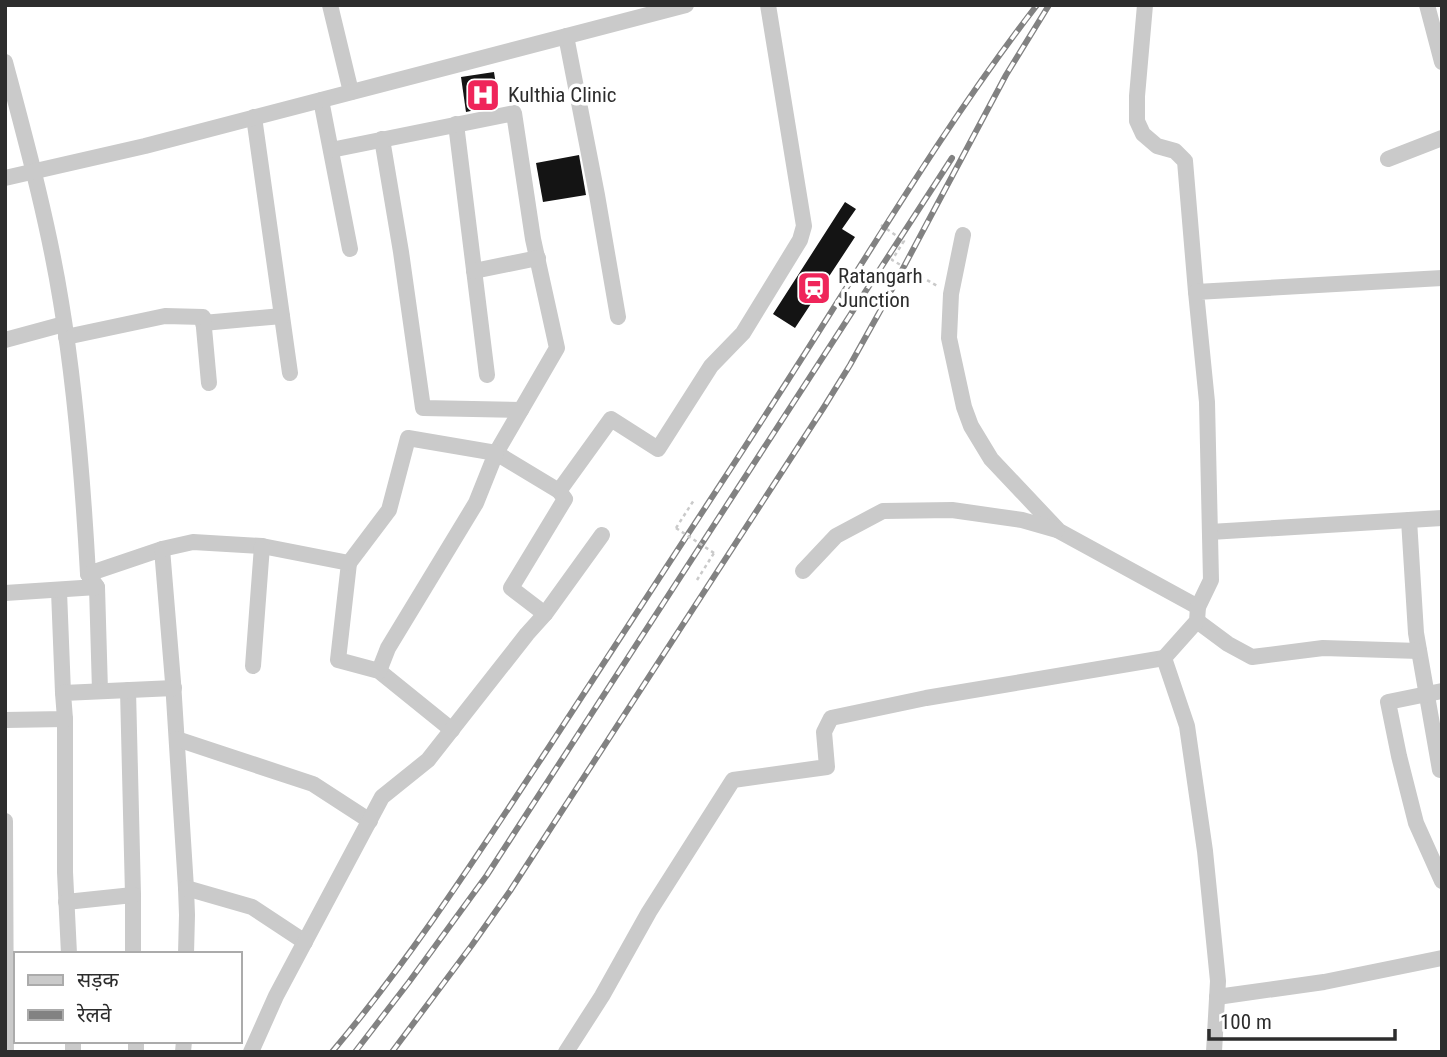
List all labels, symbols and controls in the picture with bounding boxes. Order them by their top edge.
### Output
hospital icon: Kulthia Clinic [464,76,502,114]
place label: Kulthia Clinic [508,83,616,107]
place label: Ratangarh Junction [838,264,923,312]
station icon: Ratangarh Junction [795,269,833,307]
legend [14,952,242,1043]
text: सड़क [77,968,119,992]
scale bar [1209,998,1394,1042]
text: रेलवे [76,1003,112,1027]
text: 100 m [1220,1010,1272,1034]

